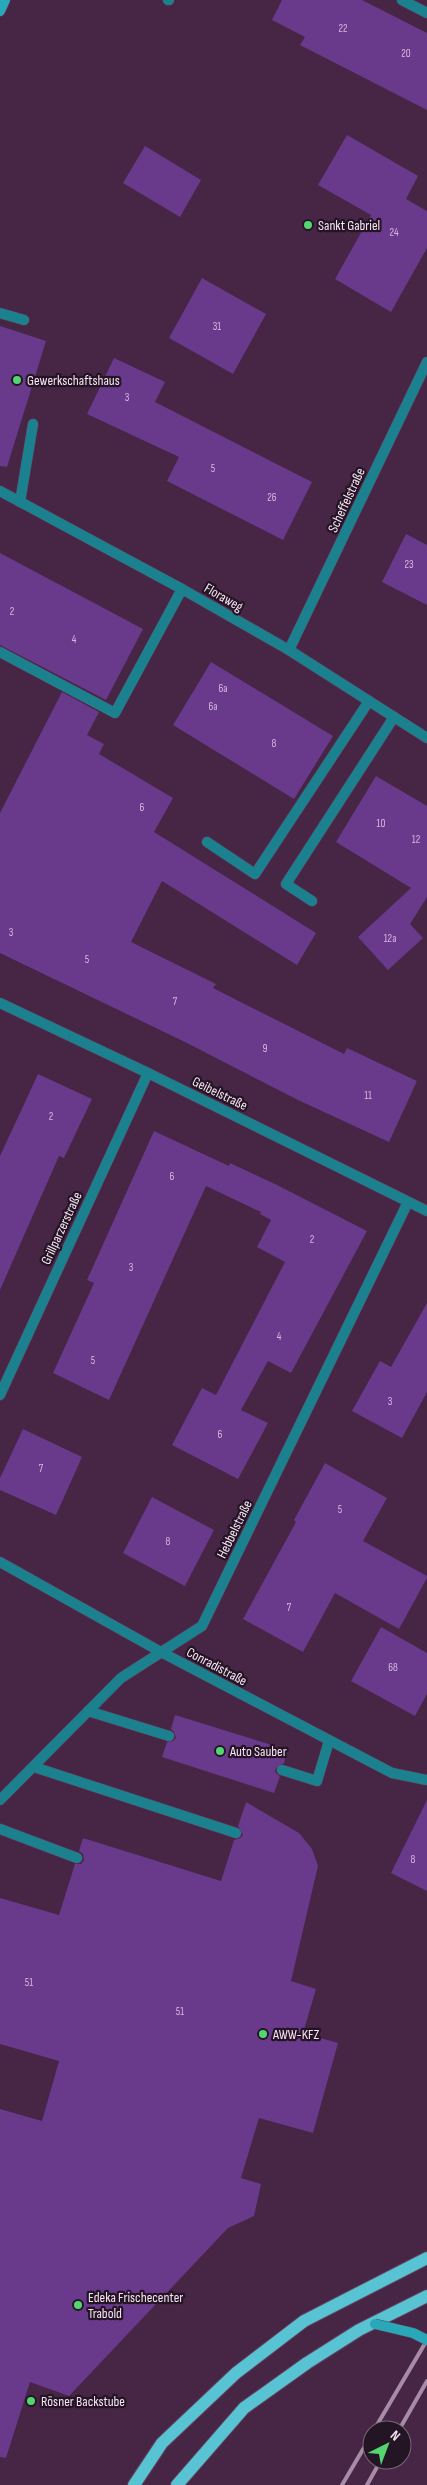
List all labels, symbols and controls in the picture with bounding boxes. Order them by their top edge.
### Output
house number: 22 [338,22,348,35]
house number: 20 [401,47,411,60]
place label: Sankt Gabriel [318,217,380,234]
marker: Sankt Gabriel [302,219,314,231]
house number: 24 [389,226,399,239]
house number: 31 [213,320,221,333]
place label: Gewerkschaftshaus [27,372,120,389]
marker: Gewerkschaftshaus [11,374,23,386]
house number: 3 [125,391,130,404]
house number: 5 [211,462,215,475]
street label: Scheffelstraße [324,465,369,535]
house number: 26 [267,491,277,504]
house number: 23 [404,558,414,571]
street label: Floraweg [201,580,246,615]
house number: 2 [10,605,15,618]
house number: 4 [72,633,77,646]
house number: 6a [218,682,228,695]
house number: 6a [208,700,218,713]
house number: 8 [272,737,277,750]
house number: 6 [140,801,145,814]
house number: 10 [377,817,385,830]
house number: 12 [412,833,421,846]
house number: 3 [9,926,14,939]
house number: 12a [384,932,396,945]
house number: 5 [85,953,89,966]
house number: 7 [173,995,178,1008]
house number: 9 [263,1042,268,1055]
street label: Geibelstraße [189,1073,250,1114]
house number: 11 [364,1089,372,1102]
house number: 2 [49,1110,54,1123]
house number: 6 [170,1170,175,1183]
street label: Grillparzerstraße [37,1189,86,1267]
house number: 2 [310,1233,315,1246]
house number: 3 [129,1261,134,1274]
house number: 4 [277,1330,282,1343]
house number: 5 [91,1354,95,1367]
house number: 3 [388,1395,393,1408]
house number: 6 [218,1428,223,1441]
house number: 7 [39,1462,44,1475]
street label: Hebbelstraße [213,1497,256,1561]
house number: 5 [338,1503,342,1516]
house number: 8 [166,1535,171,1548]
house number: 7 [287,1601,292,1614]
street label: Conradistraße [184,1643,250,1689]
house number: 68 [388,1661,398,1674]
place label: Auto Sauber [229,1743,287,1760]
marker: Auto Sauber [214,1745,226,1757]
house number: 8 [411,1853,416,1866]
house number: 51 [25,1976,33,1989]
house number: 51 [176,2005,184,2018]
place label: AWW-KFZ [272,2026,319,2043]
marker: AWW-KFZ [257,2028,269,2040]
place label: Edeka Frischecenter Trabold [88,2289,183,2322]
marker: Edeka Frischecenter Trabold [72,2299,84,2311]
place label: Rösner Backstube [41,2393,125,2410]
marker: Rösner Backstube [25,2395,37,2407]
north arrow [362,2420,412,2470]
text: N [387,2427,404,2445]

